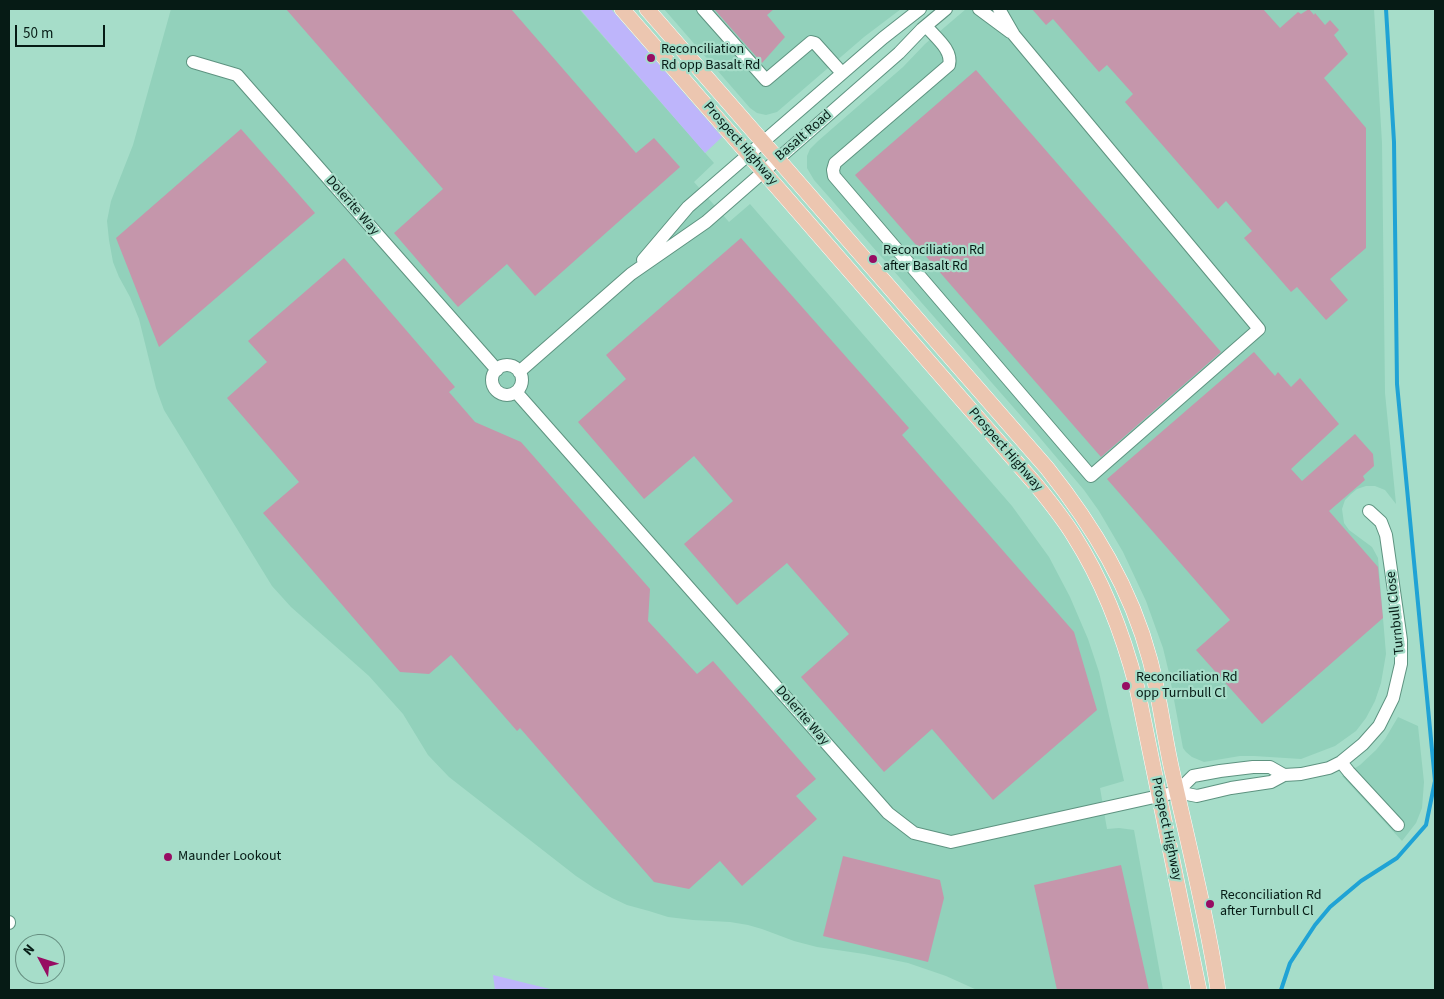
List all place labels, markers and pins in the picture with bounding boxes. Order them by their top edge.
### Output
place label: Reconciliation Rd opp Basalt Rd [661,42,760,74]
marker: Reconciliation Rd opp Basalt Rd [645,52,657,64]
place label: Reconciliation Rd after Basalt Rd [883,243,985,276]
marker: Reconciliation Rd after Basalt Rd [867,253,879,265]
place label: Reconciliation Rd opp Turnbull Cl [1136,670,1238,702]
marker: Reconciliation Rd opp Turnbull Cl [1120,680,1132,692]
place label: Maunder Lookout [178,849,281,865]
marker: Maunder Lookout [162,851,174,863]
place label: Reconciliation Rd after Turnbull Cl [1220,888,1322,920]
marker: Reconciliation Rd after Turnbull Cl [1204,898,1216,910]

